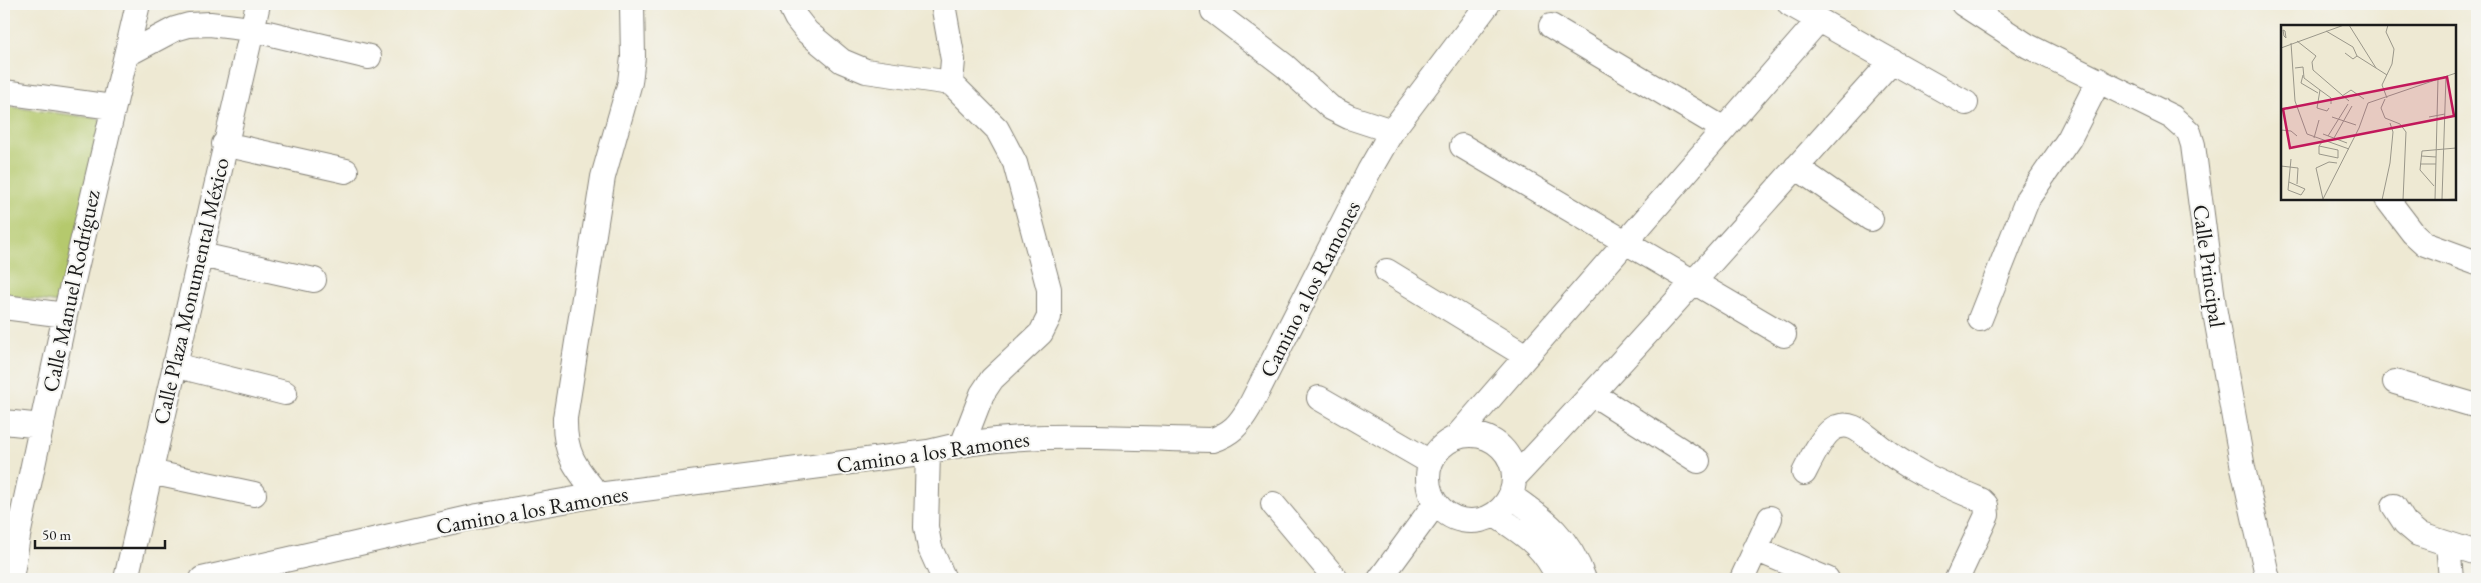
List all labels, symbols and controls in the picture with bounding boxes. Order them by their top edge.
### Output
inset map [2281,25,2456,200]
street label: Calle Plaza Monumental México [146,155,236,427]
street label: Calle Manuel Rodríguez [35,187,107,395]
street label: Camino a los Ramones [1253,196,1367,382]
street label: Calle Principal [2186,203,2232,329]
street label: Camino a los Ramones [835,424,1031,480]
street label: Camino a los Ramones [434,479,630,541]
scale bar [35,518,165,550]
text: 50 m [42,525,71,544]

